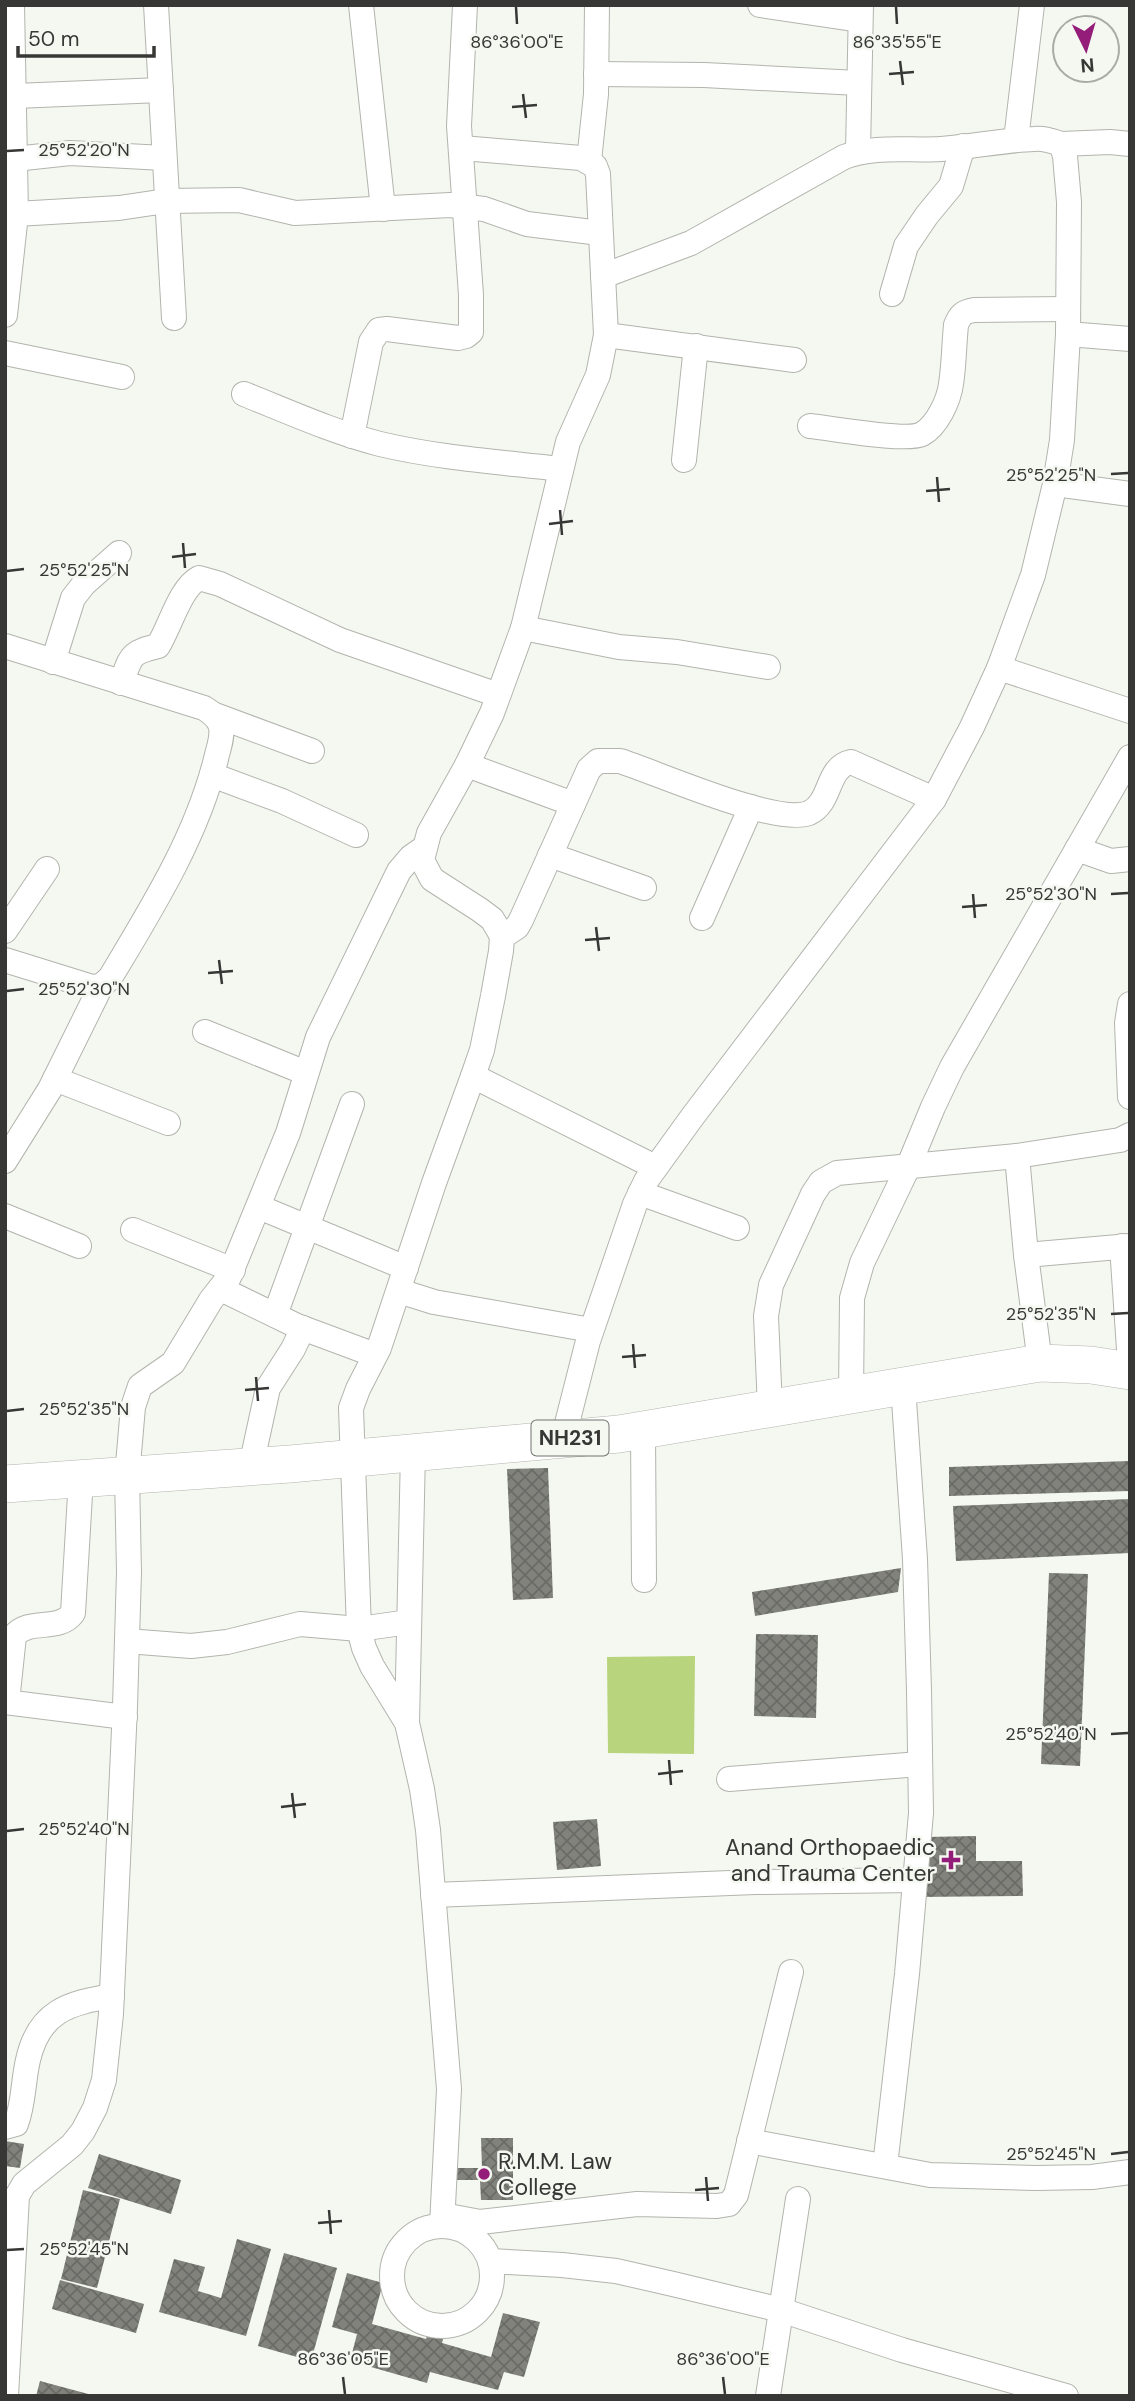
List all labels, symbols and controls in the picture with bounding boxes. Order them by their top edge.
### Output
scale bar [18,14,154,58]
north arrow [1051,14,1121,84]
text: 50 m [28,25,79,53]
text: 86°36'00"E [470,30,564,54]
text: 86°35'55"E [852,30,942,54]
text: N [1079,52,1095,78]
text: 25°52'20"N [38,138,130,162]
text: 25°52'25"N [1006,463,1096,487]
text: 25°52'25"N [39,558,129,582]
text: 25°52'30"N [1005,882,1097,906]
text: 25°52'30"N [38,977,130,1001]
text: 25°52'35"N [1006,1302,1096,1326]
text: 25°52'35"N [39,1397,129,1421]
road number: NH231 [532,1420,608,1456]
text: 25°52'40"N [1005,1722,1097,1746]
text: 25°52'40"N [38,1817,130,1841]
place label: Anand Orthopaedic and Trauma Center [725,1832,935,1888]
marker: Anand Orthopaedic and Trauma Center [941,1850,961,1870]
text: 25°52'45"N [1006,2142,1096,2166]
place label: R.M.M. Law College [498,2146,612,2202]
marker: R.M.M. Law College [476,2166,492,2182]
text: 25°52'45"N [39,2237,129,2261]
text: 86°36'05"E [297,2347,389,2371]
text: 86°36'00"E [676,2347,770,2371]

